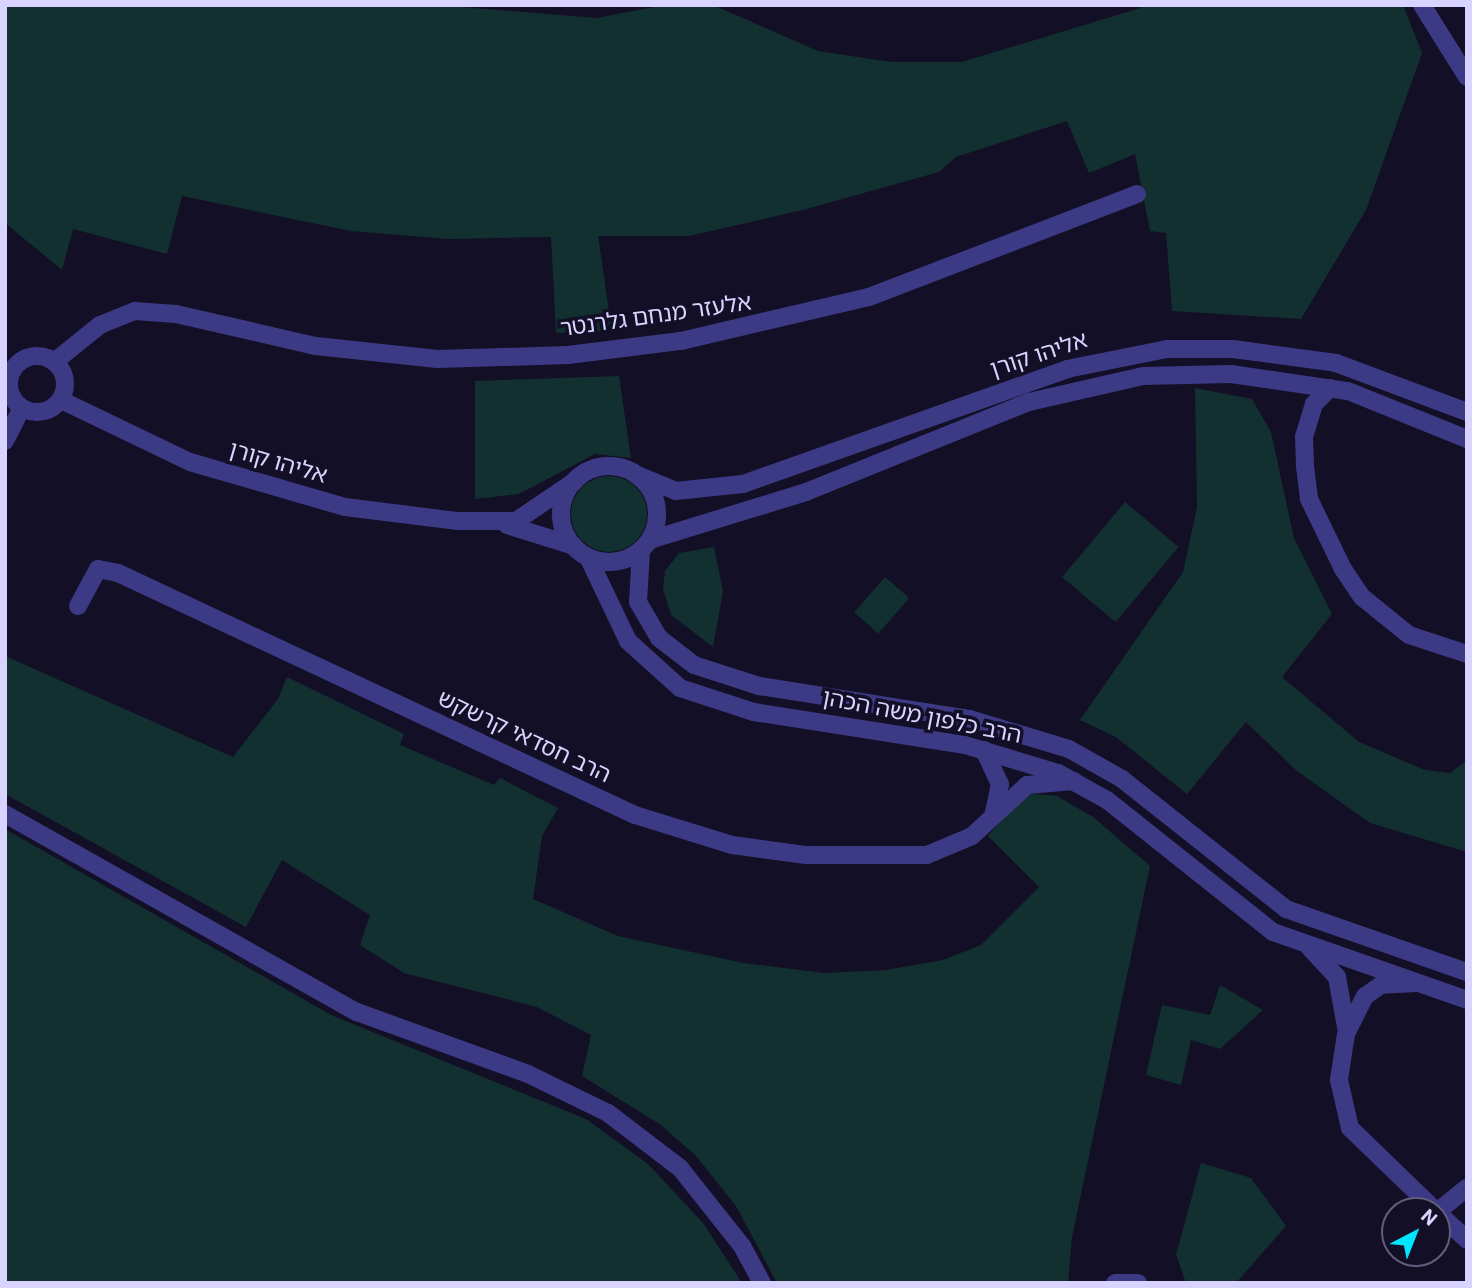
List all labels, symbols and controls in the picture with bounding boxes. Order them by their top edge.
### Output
street label: אלעזר מנחם גלרנטר [559,289,753,343]
street label: אליהו קורן [987,326,1091,384]
street label: אליהו קורן [226,436,330,490]
street label: הרב כלפון משה הכהן [820,684,1024,750]
street label: הרב חסדאי קרשקש [433,685,615,789]
north arrow [1381,1197,1451,1267]
text: N [1416,1204,1442,1231]

